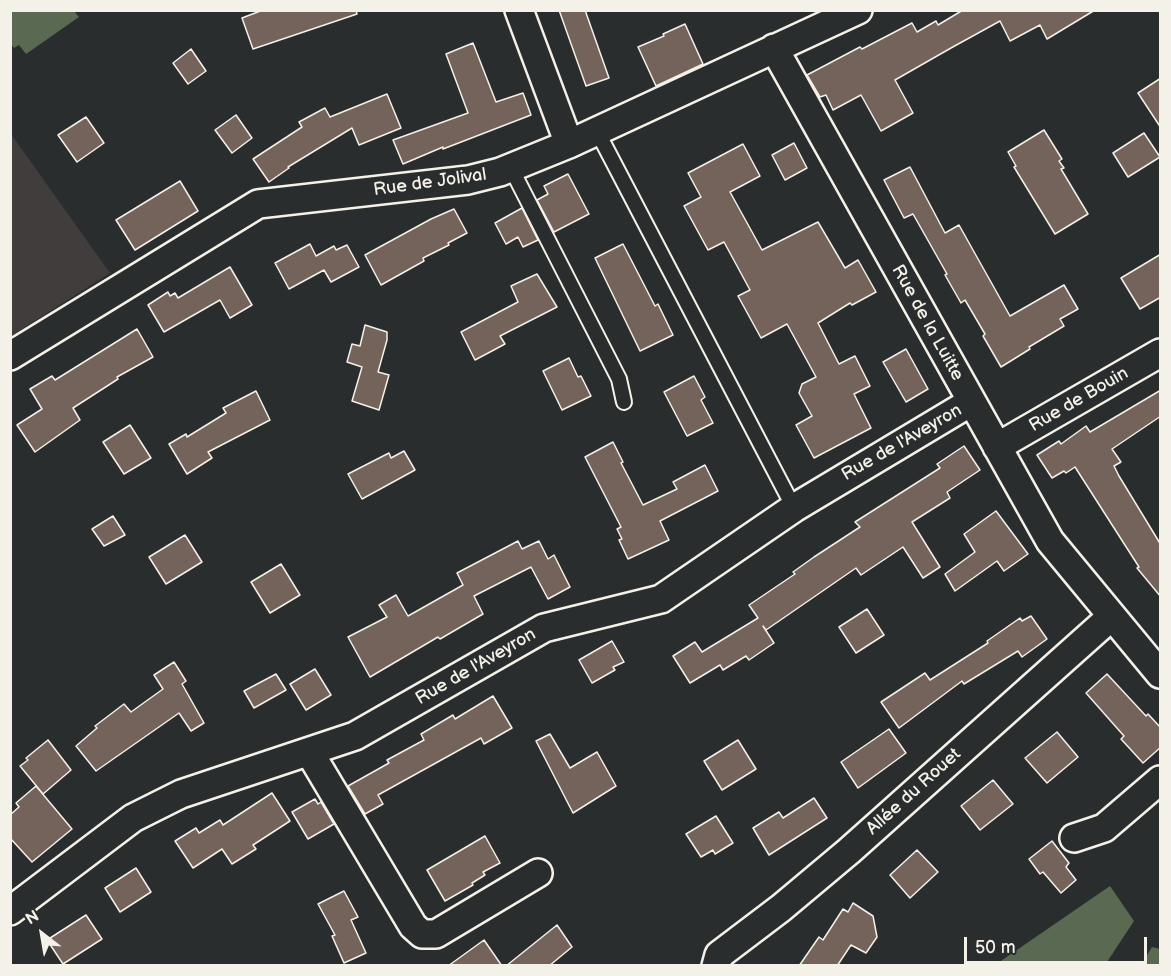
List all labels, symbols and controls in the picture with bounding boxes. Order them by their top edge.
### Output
street label: Rue de Jolival [372,164,488,202]
street label: Rue de la Luitte [886,261,968,385]
street label: Rue de Bouin [1026,363,1132,437]
street label: Rue de l'Aveyron [838,400,966,486]
street label: Rue de l'Aveyron [412,624,540,710]
street label: Allée du Rouet [862,744,966,840]
north arrow [12,904,72,964]
text: N [22,907,43,929]
scale bar [967,925,1150,963]
text: 50 m [975,937,1016,958]

